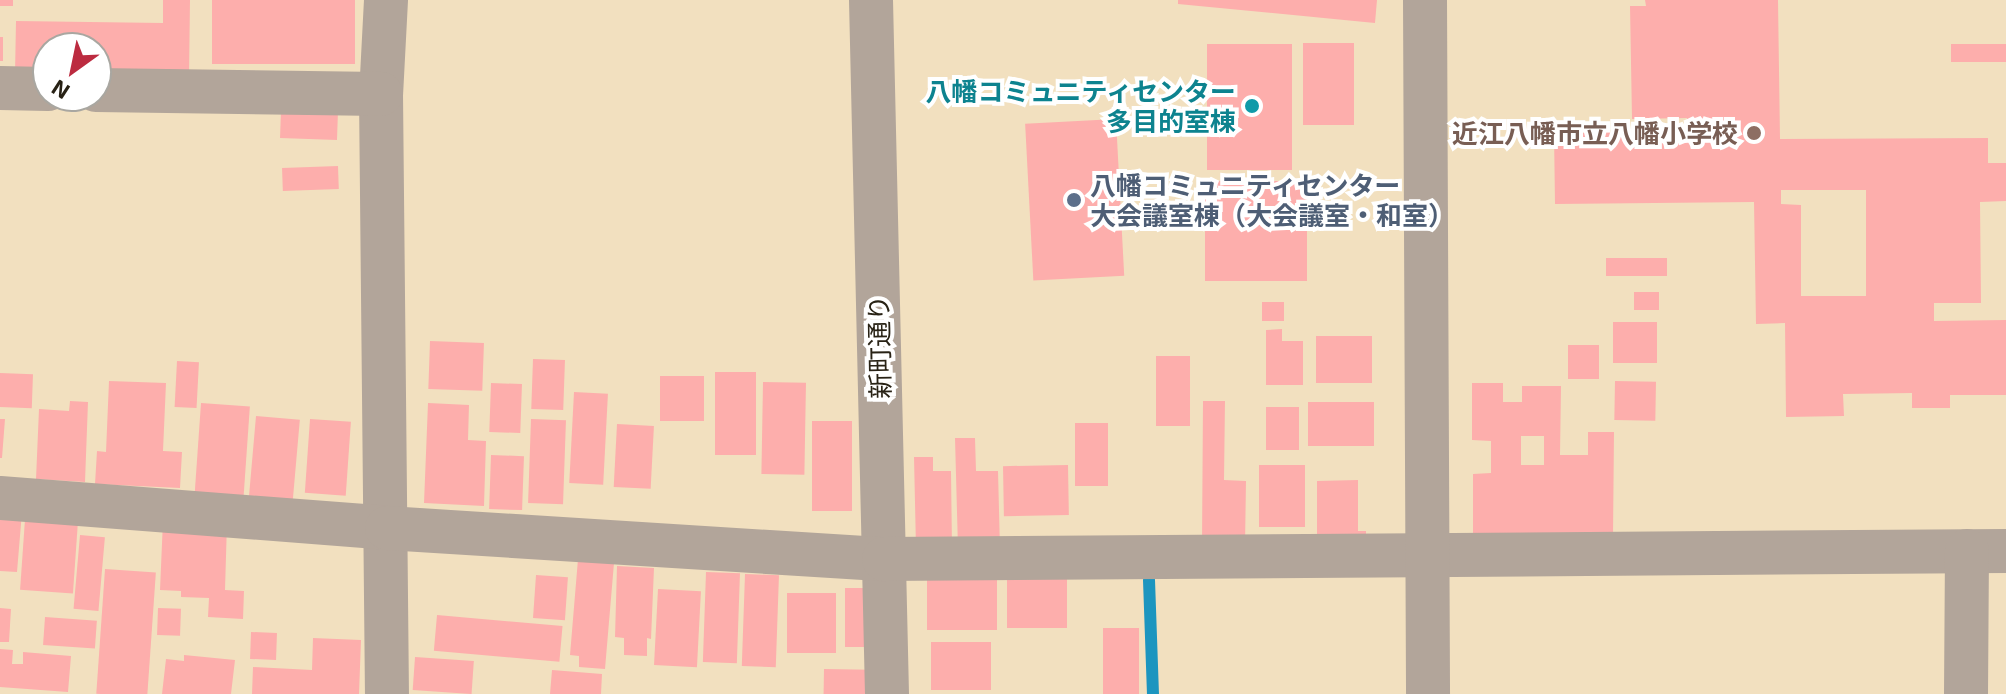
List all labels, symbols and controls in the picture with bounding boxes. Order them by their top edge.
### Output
north arrow [32,32,112,112]
text: N [46,75,74,106]
place label: 八幡コミュニティセンター 多目的室棟 [924,75,1236,136]
marker: 八幡コミュニティセンター 多目的室棟 [1243,97,1261,115]
place label: 近江八幡市立八幡小学校 [1452,117,1738,149]
marker: 近江八幡市立八幡小学校 [1745,124,1763,142]
place label: 八幡コミュニティセンター 大会議室棟（大会議室・和室） [1090,169,1454,230]
marker: 八幡コミュニティセンター 大会議室棟（大会議室・和室） [1065,191,1083,209]
street label: 新町通り [862,295,896,399]

